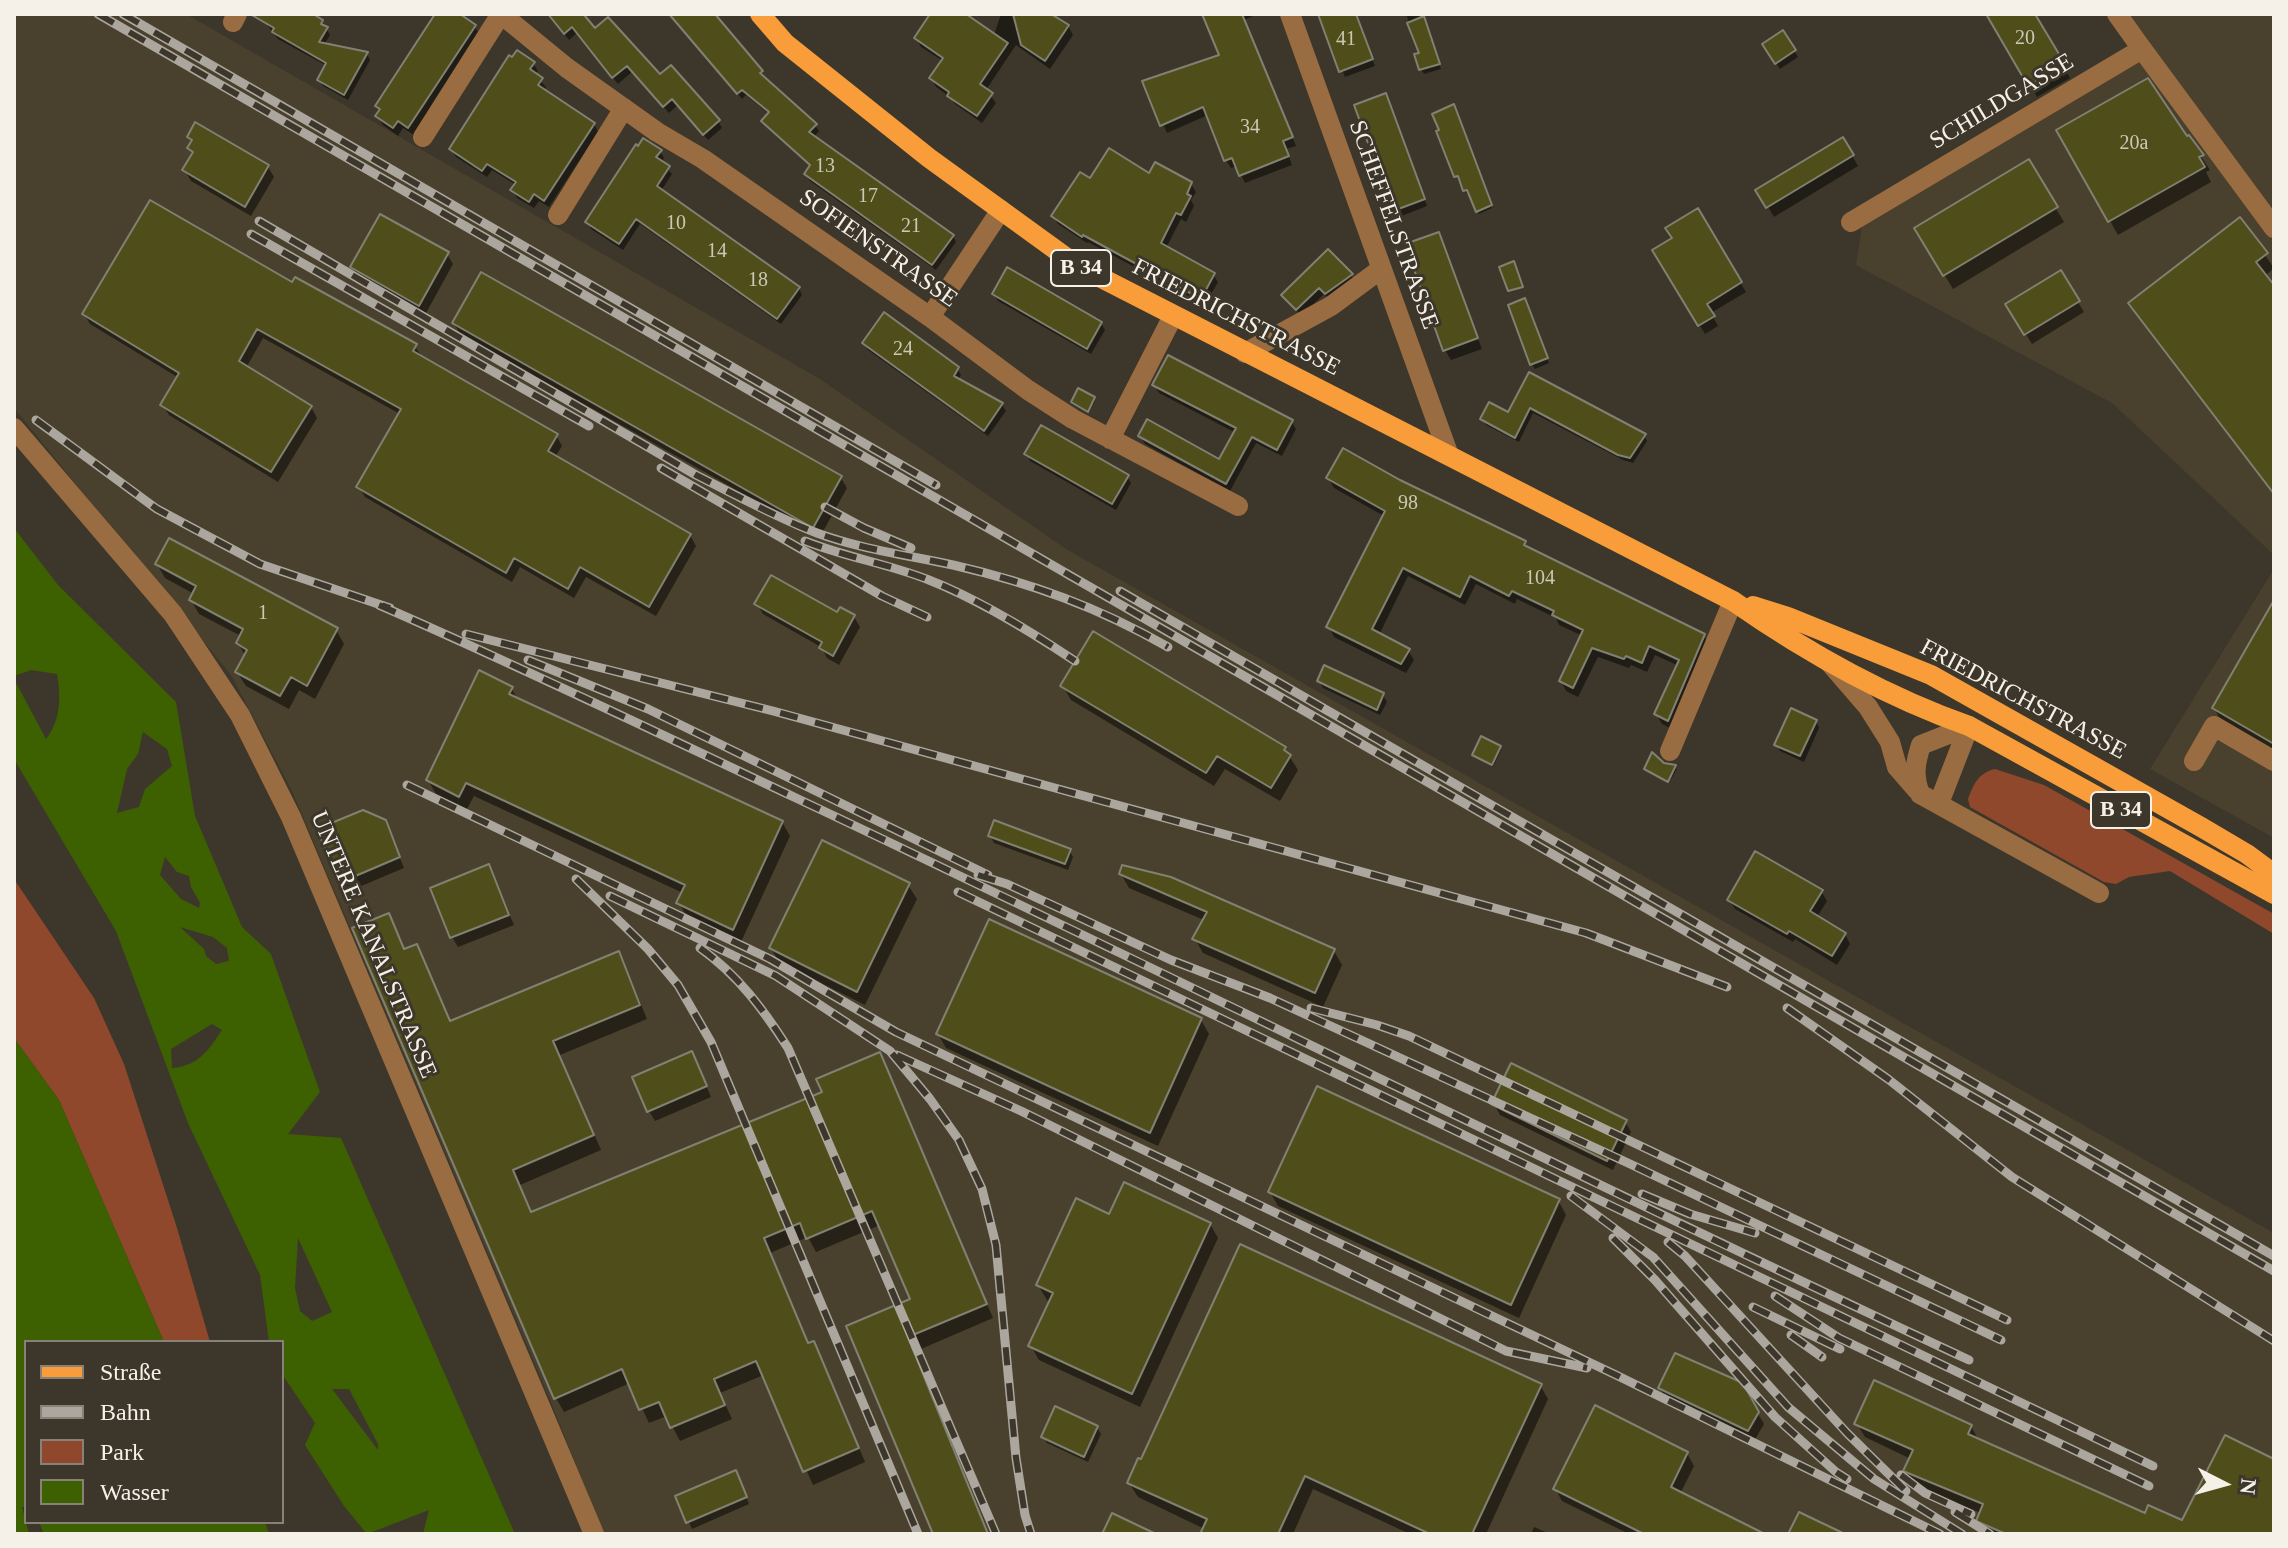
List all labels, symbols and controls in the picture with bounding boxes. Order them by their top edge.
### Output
house number: 20 [2015,27,2035,51]
house number: 41 [1336,28,1356,52]
street label: SCHILDGASSE [1925,48,2079,156]
house number: 34 [1240,116,1260,140]
street label: SCHEFFELSTRASSE [1342,117,1444,333]
house number: 20a [2120,132,2148,156]
house number: 13 [815,155,835,179]
street label: SOFIENSTRASSE [793,184,963,314]
house number: 17 [858,185,878,209]
house number: 10 [666,212,686,236]
house number: 21 [901,215,921,239]
house number: 14 [707,240,727,264]
road number: B 34 [1051,250,1111,286]
street label: FRIEDRICHSTRASSE [1127,253,1345,383]
house number: 18 [748,269,768,293]
house number: 24 [893,338,913,362]
house number: 98 [1398,492,1418,516]
house number: 104 [1525,567,1555,591]
house number: 1 [258,602,268,626]
street label: FRIEDRICHSTRASSE [1915,633,2131,767]
road number: B 34 [2091,792,2151,828]
street label: UNTERE KANALSTRASSE [304,807,442,1083]
legend [24,1340,284,1524]
text: Straße [100,1359,161,1385]
text: Bahn [100,1399,151,1425]
text: Park [100,1439,144,1465]
north arrow [2184,1444,2264,1524]
text: N [2235,1477,2262,1496]
text: Wasser [100,1479,169,1505]

